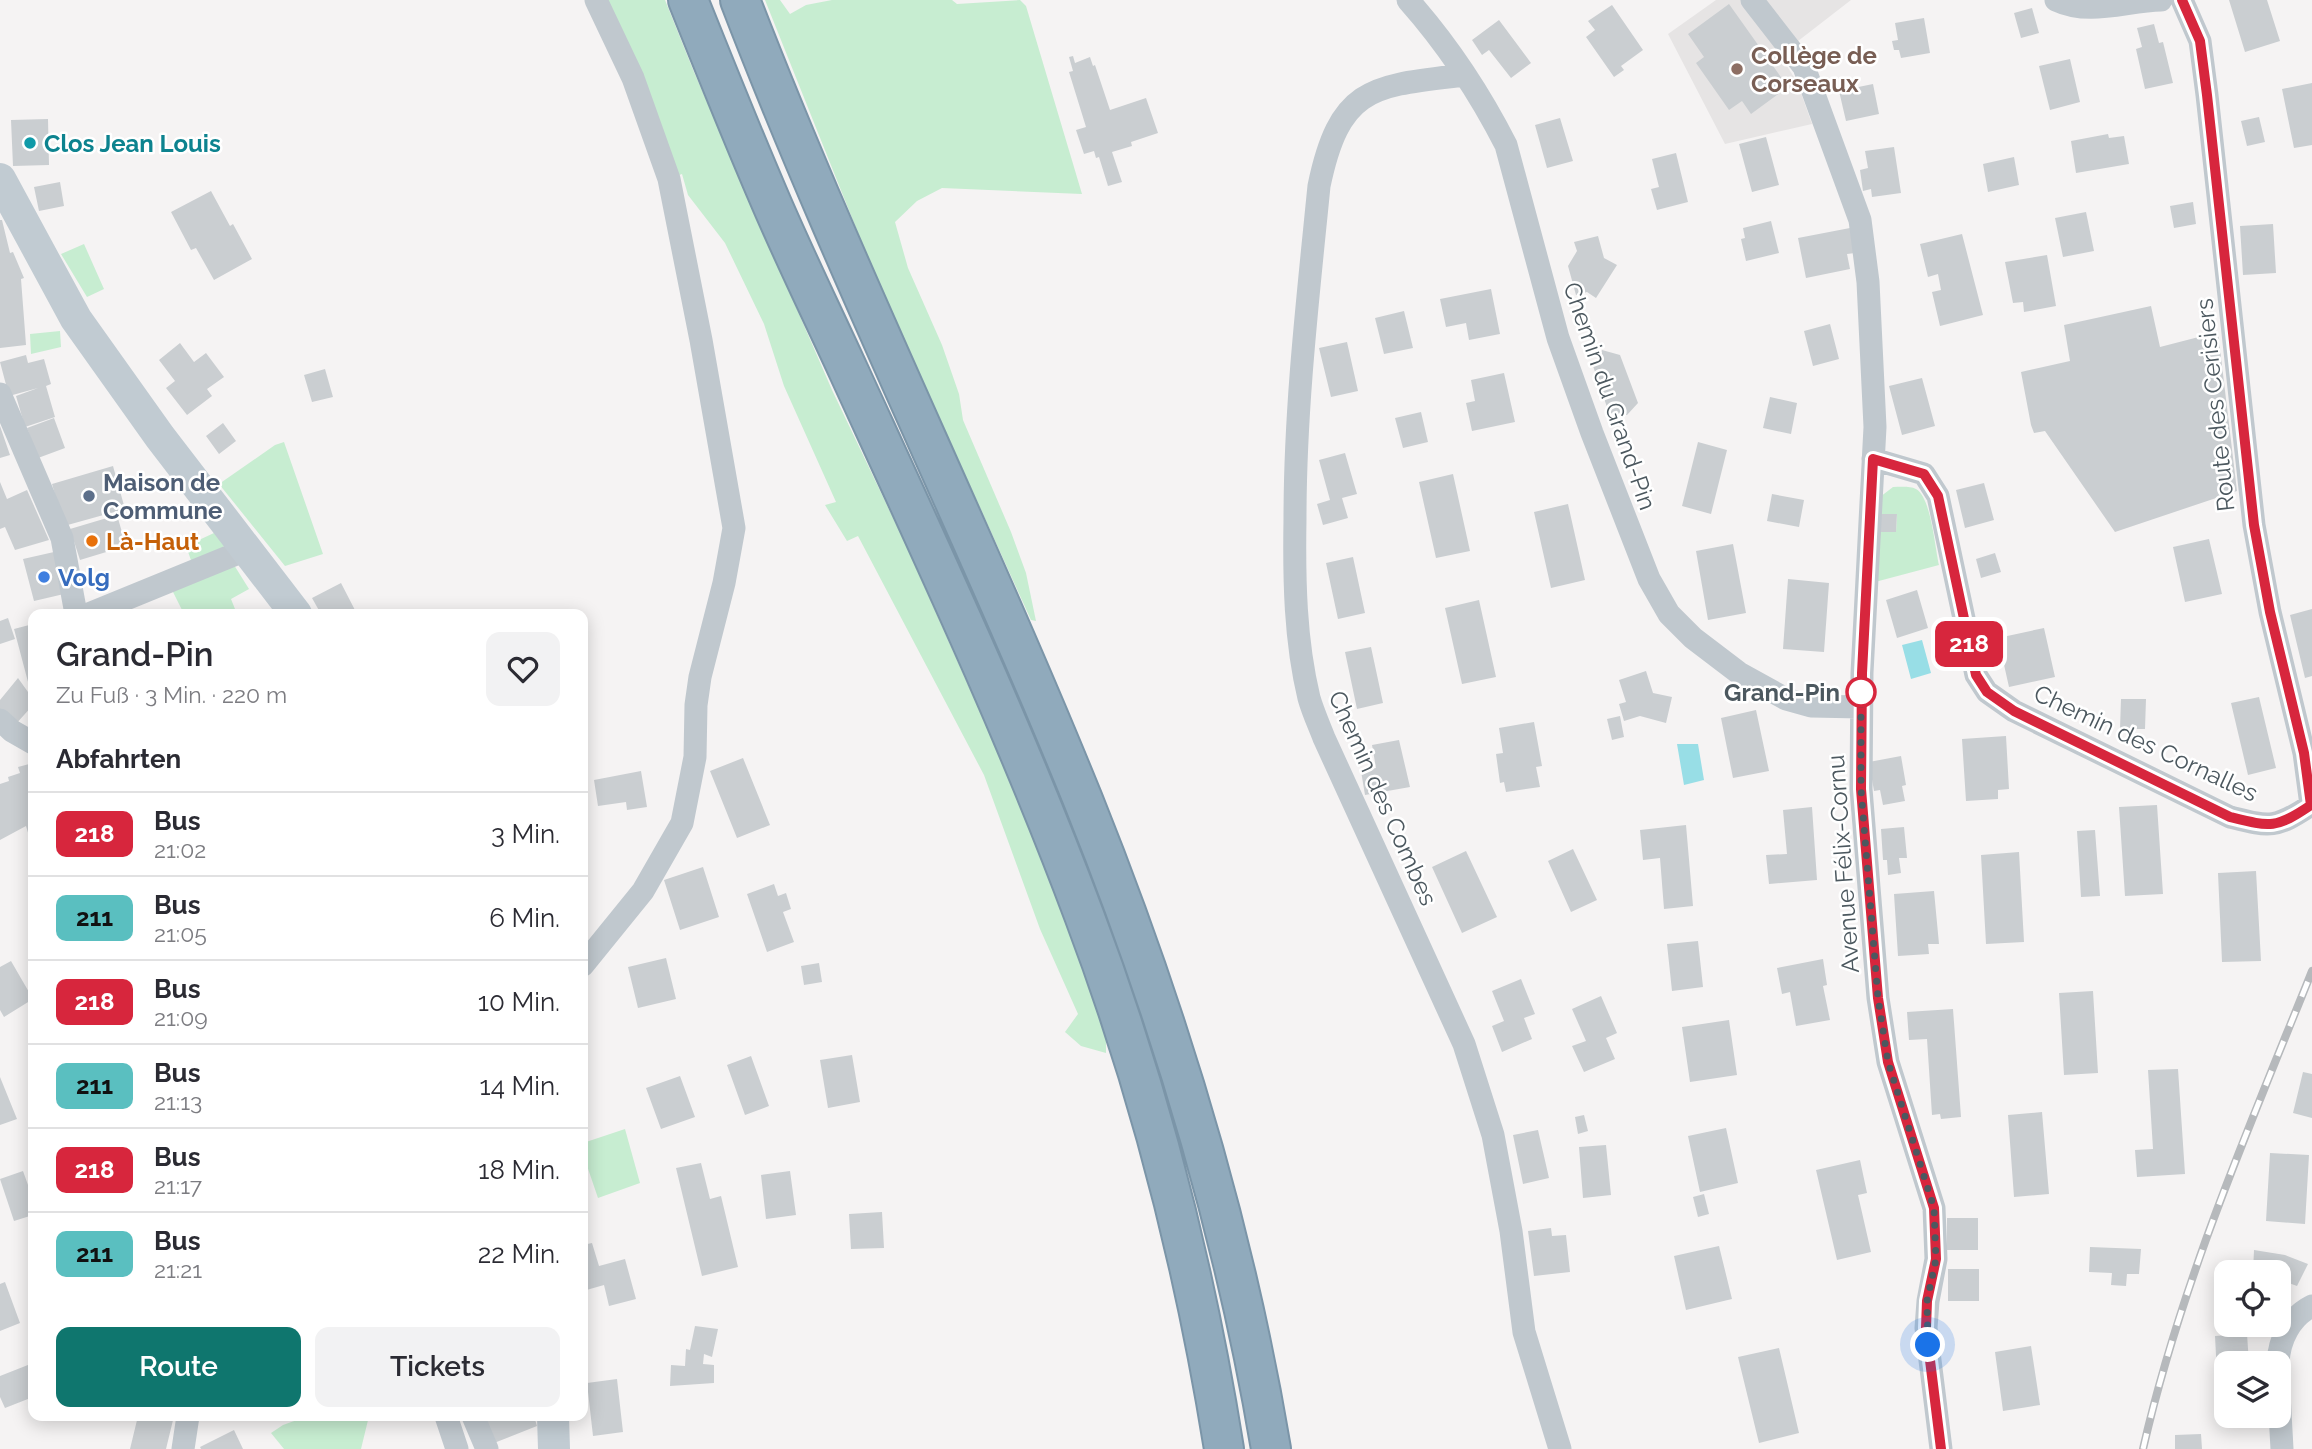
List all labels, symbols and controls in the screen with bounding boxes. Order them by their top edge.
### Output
place label: Collège de Corseaux [1751,41,1877,98]
marker: Collège de Corseaux [1729,61,1745,77]
place label: Clos Jean Louis [44,129,221,158]
marker: Clos Jean Louis [22,135,38,151]
street label: Chemin du Grand-Pin [1557,278,1663,514]
street label: Route des Cerisiers [2189,297,2241,513]
place label: Maison de Commune [103,468,222,525]
marker: Maison de Commune [81,488,97,504]
place label: Là-Haut [106,527,199,556]
marker: Là-Haut [84,533,100,549]
place label: Volg [58,563,110,592]
marker: Volg [36,569,52,585]
line badge: 218 [1929,621,2009,667]
text: 218 [1949,629,1989,658]
button: heart [486,632,560,706]
text: Grand-Pin [56,635,214,674]
marker: Grand-Pin [1846,677,1876,707]
place label: Grand-Pin [1724,678,1840,707]
street label: Chemin des Cornalles [2029,678,2263,808]
text: Zu Fuß · 3 Min. · 220 m [56,681,287,708]
street label: Chemin des Combes [1323,686,1443,910]
text: Abfahrten [56,744,181,774]
street label: Avenue Félix-Cornu [1821,754,1865,974]
text: Bus [154,806,201,836]
text: 218 [75,819,114,848]
text: 3 Min. [491,819,560,849]
text: 21:02 [154,836,206,863]
text: Bus [154,890,201,920]
text: 211 [76,903,113,932]
text: 6 Min. [489,903,560,933]
text: 21:05 [154,920,207,947]
text: Bus [154,974,201,1004]
text: 218 [75,987,114,1016]
text: 10 Min. [478,987,560,1017]
text: 21:09 [154,1004,208,1031]
text: Bus [154,1058,201,1088]
text: 211 [76,1071,113,1100]
text: 14 Min. [480,1071,560,1101]
text: 21:13 [154,1088,202,1115]
text: Bus [154,1142,201,1172]
text: 218 [75,1155,114,1184]
text: 18 Min. [478,1155,560,1185]
text: 21:17 [154,1172,202,1199]
text: Bus [154,1226,201,1256]
text: 211 [76,1239,113,1268]
text: 22 Min. [478,1239,560,1269]
text: 21:21 [154,1256,202,1283]
map controls [2214,1260,2291,1428]
button: locate [2214,1260,2291,1337]
button: Route [56,1327,301,1407]
button: Tickets [315,1327,560,1407]
your location [1910,1327,1945,1362]
button: layers [2214,1351,2291,1428]

